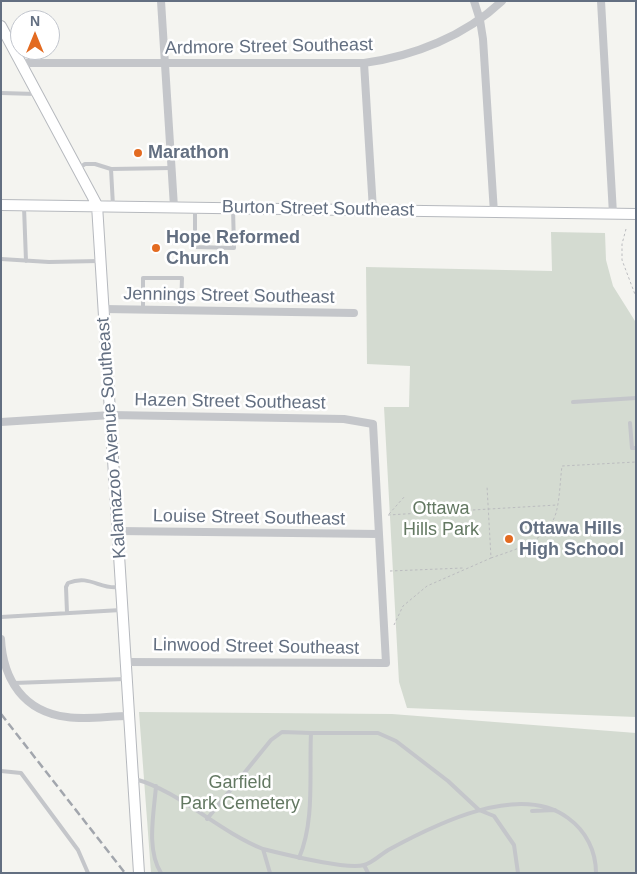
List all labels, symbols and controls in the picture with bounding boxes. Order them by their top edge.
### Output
north arrow [10,10,60,60]
text: N [30,13,40,29]
street label: Ardmore Street Southeast [165,34,373,60]
place label: Marathon [148,142,229,164]
marker: Marathon [132,147,144,159]
street label: Burton Street Southeast [222,197,414,221]
place label: Hope Reformed Church [166,227,300,270]
marker: Hope Reformed Church [150,242,162,254]
street label: Jennings Street Southeast [123,283,335,309]
street label: Kalamazoo Avenue Southeast [93,317,131,559]
street label: Hazen Street Southeast [134,390,326,414]
park label: Ottawa Hills Park [403,498,479,540]
street label: Louise Street Southeast [153,506,345,530]
place label: Ottawa Hills High School [519,518,624,560]
marker: Ottawa Hills High School [503,533,515,545]
street label: Linwood Street Southeast [153,634,359,660]
park label: Garfield Park Cemetery [180,772,300,814]

